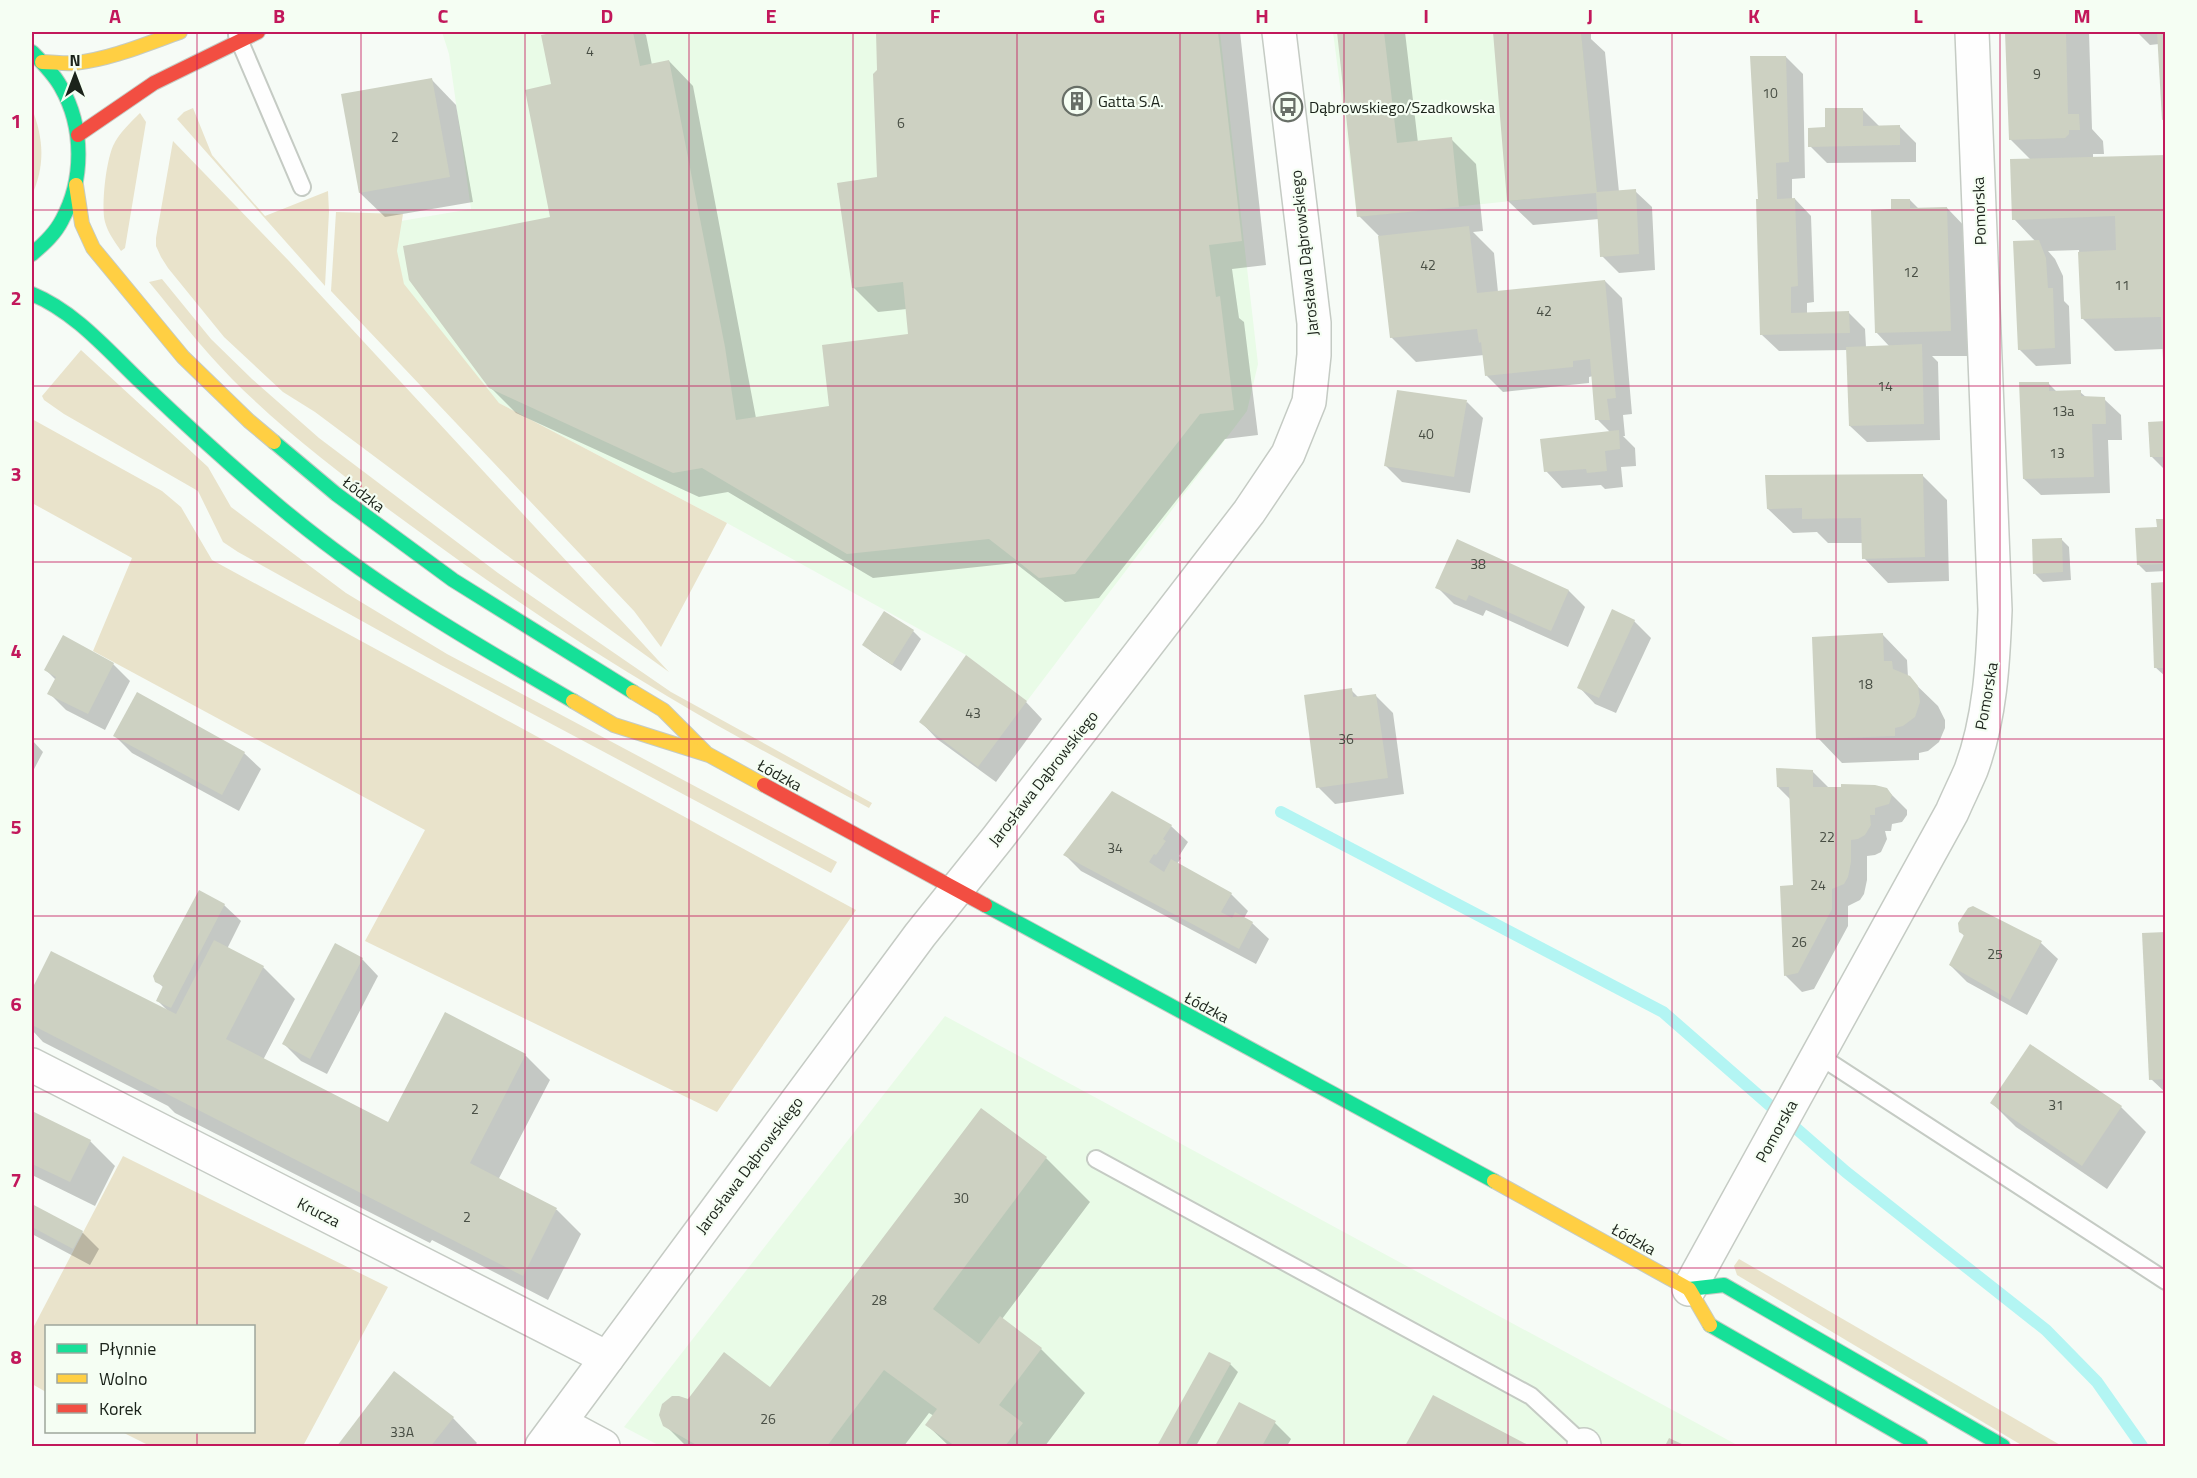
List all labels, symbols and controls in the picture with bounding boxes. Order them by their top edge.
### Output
text: A [109,0,121,31]
text: B [273,0,285,31]
text: C [438,0,449,31]
text: D [601,0,613,31]
text: E [765,0,777,31]
text: F [930,0,941,31]
text: G [1093,0,1105,31]
text: H [1255,0,1269,31]
text: I [1423,0,1429,31]
text: J [1587,0,1593,31]
text: K [1748,0,1760,31]
text: L [1913,0,1923,31]
text: M [2073,0,2091,31]
house number: 4 [586,40,594,61]
north arrow [45,45,105,105]
text: N [69,48,81,72]
house number: 9 [2033,63,2041,84]
house number: 10 [1762,82,1778,103]
building icon: Gatta S.A. [1061,85,1093,117]
place label: Gatta S.A. [1098,89,1164,113]
bus stop icon: Dąbrowskiego/Szadkowska [1272,91,1304,123]
place label: Dąbrowskiego/Szadkowska [1309,95,1495,119]
text: 1 [10,105,22,136]
house number: 6 [897,112,905,133]
house number: 2 [391,126,399,147]
street label: Jarosława Dąbrowskiego [1283,169,1325,337]
street label: Pomorska [1966,176,1992,246]
house number: 42 [1420,254,1436,275]
house number: 12 [1903,261,1919,282]
house number: 11 [2114,274,2130,295]
text: 2 [10,282,22,313]
house number: 42 [1536,300,1552,321]
house number: 14 [1877,375,1893,396]
house number: 13a [2052,400,2074,421]
house number: 40 [1418,423,1434,444]
house number: 13 [2049,442,2065,463]
text: 3 [10,458,22,489]
street label: Łódzka [337,470,390,518]
house number: 38 [1470,553,1486,574]
text: 4 [10,635,22,666]
street label: Pomorska [1968,660,2004,732]
house number: 18 [1857,673,1873,694]
house number: 43 [965,702,981,723]
street label: Jarosława Dąbrowskiego [982,705,1104,851]
house number: 36 [1338,728,1354,749]
street label: Łódzka [753,753,807,797]
text: 5 [10,811,22,842]
house number: 22 [1819,826,1835,847]
house number: 34 [1107,837,1123,858]
house number: 24 [1810,874,1826,895]
house number: 26 [1791,931,1807,952]
house number: 25 [1987,943,2003,964]
street label: Łódzka [1180,985,1234,1029]
text: 6 [10,988,22,1019]
street label: Jarosława Dąbrowskiego [689,1091,809,1239]
house number: 31 [2048,1094,2064,1115]
street label: Pomorska [1749,1095,1803,1167]
house number: 2 [471,1098,479,1119]
text: 7 [10,1164,22,1195]
house number: 30 [953,1187,969,1208]
street label: Krucza [293,1191,345,1233]
house number: 2 [463,1206,471,1227]
street label: Łódzka [1607,1217,1661,1261]
house number: 28 [871,1289,887,1310]
legend [45,1325,255,1433]
text: Płynnie [99,1335,156,1362]
text: 8 [10,1341,22,1372]
text: Wolno [99,1365,147,1392]
text: Korek [99,1395,143,1422]
house number: 26 [760,1408,776,1429]
house number: 33A [390,1421,415,1442]

